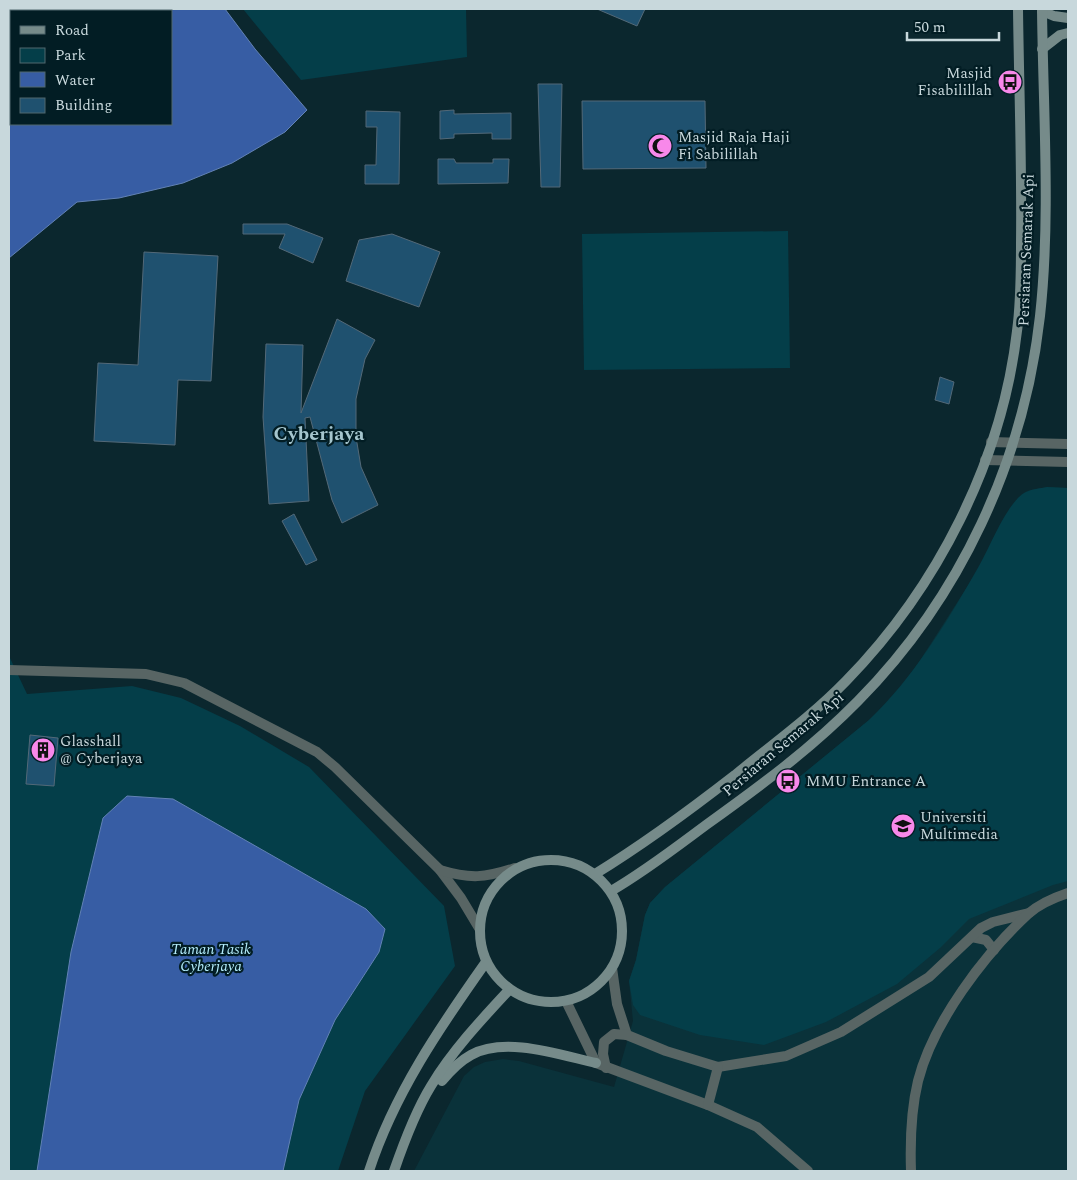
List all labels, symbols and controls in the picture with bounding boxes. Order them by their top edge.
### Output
legend [10,10,172,125]
scale bar [907,10,1000,42]
text: 50 m [914,16,946,39]
text: Road [55,19,89,42]
text: Park [55,44,86,67]
place label: Masjid Fisabilillah [917,62,992,102]
text: Water [55,69,95,92]
bus stop icon: Masjid Fisabilillah [997,69,1023,95]
text: Building [55,94,112,117]
place label: Masjid Raja Haji Fi Sabilillah [678,126,790,166]
mosque icon: Masjid Raja Haji Fi Sabilillah [647,133,673,159]
street label: Persiaran Semarak Api [1012,173,1041,327]
district label: Cyberjaya [274,419,365,449]
street label: Persiaran Semarak Api [718,687,849,802]
place label: Glasshall @ Cyberjaya [60,730,143,770]
building icon: Glasshall @ Cyberjaya [30,737,56,763]
bus stop icon: MMU Entrance A [775,768,801,794]
place label: MMU Entrance A [806,770,926,793]
place label: Universiti Multimedia [920,806,998,846]
school or university icon: Universiti Multimedia [890,813,916,839]
park label: Taman Tasik Cyberjaya [171,938,251,978]

